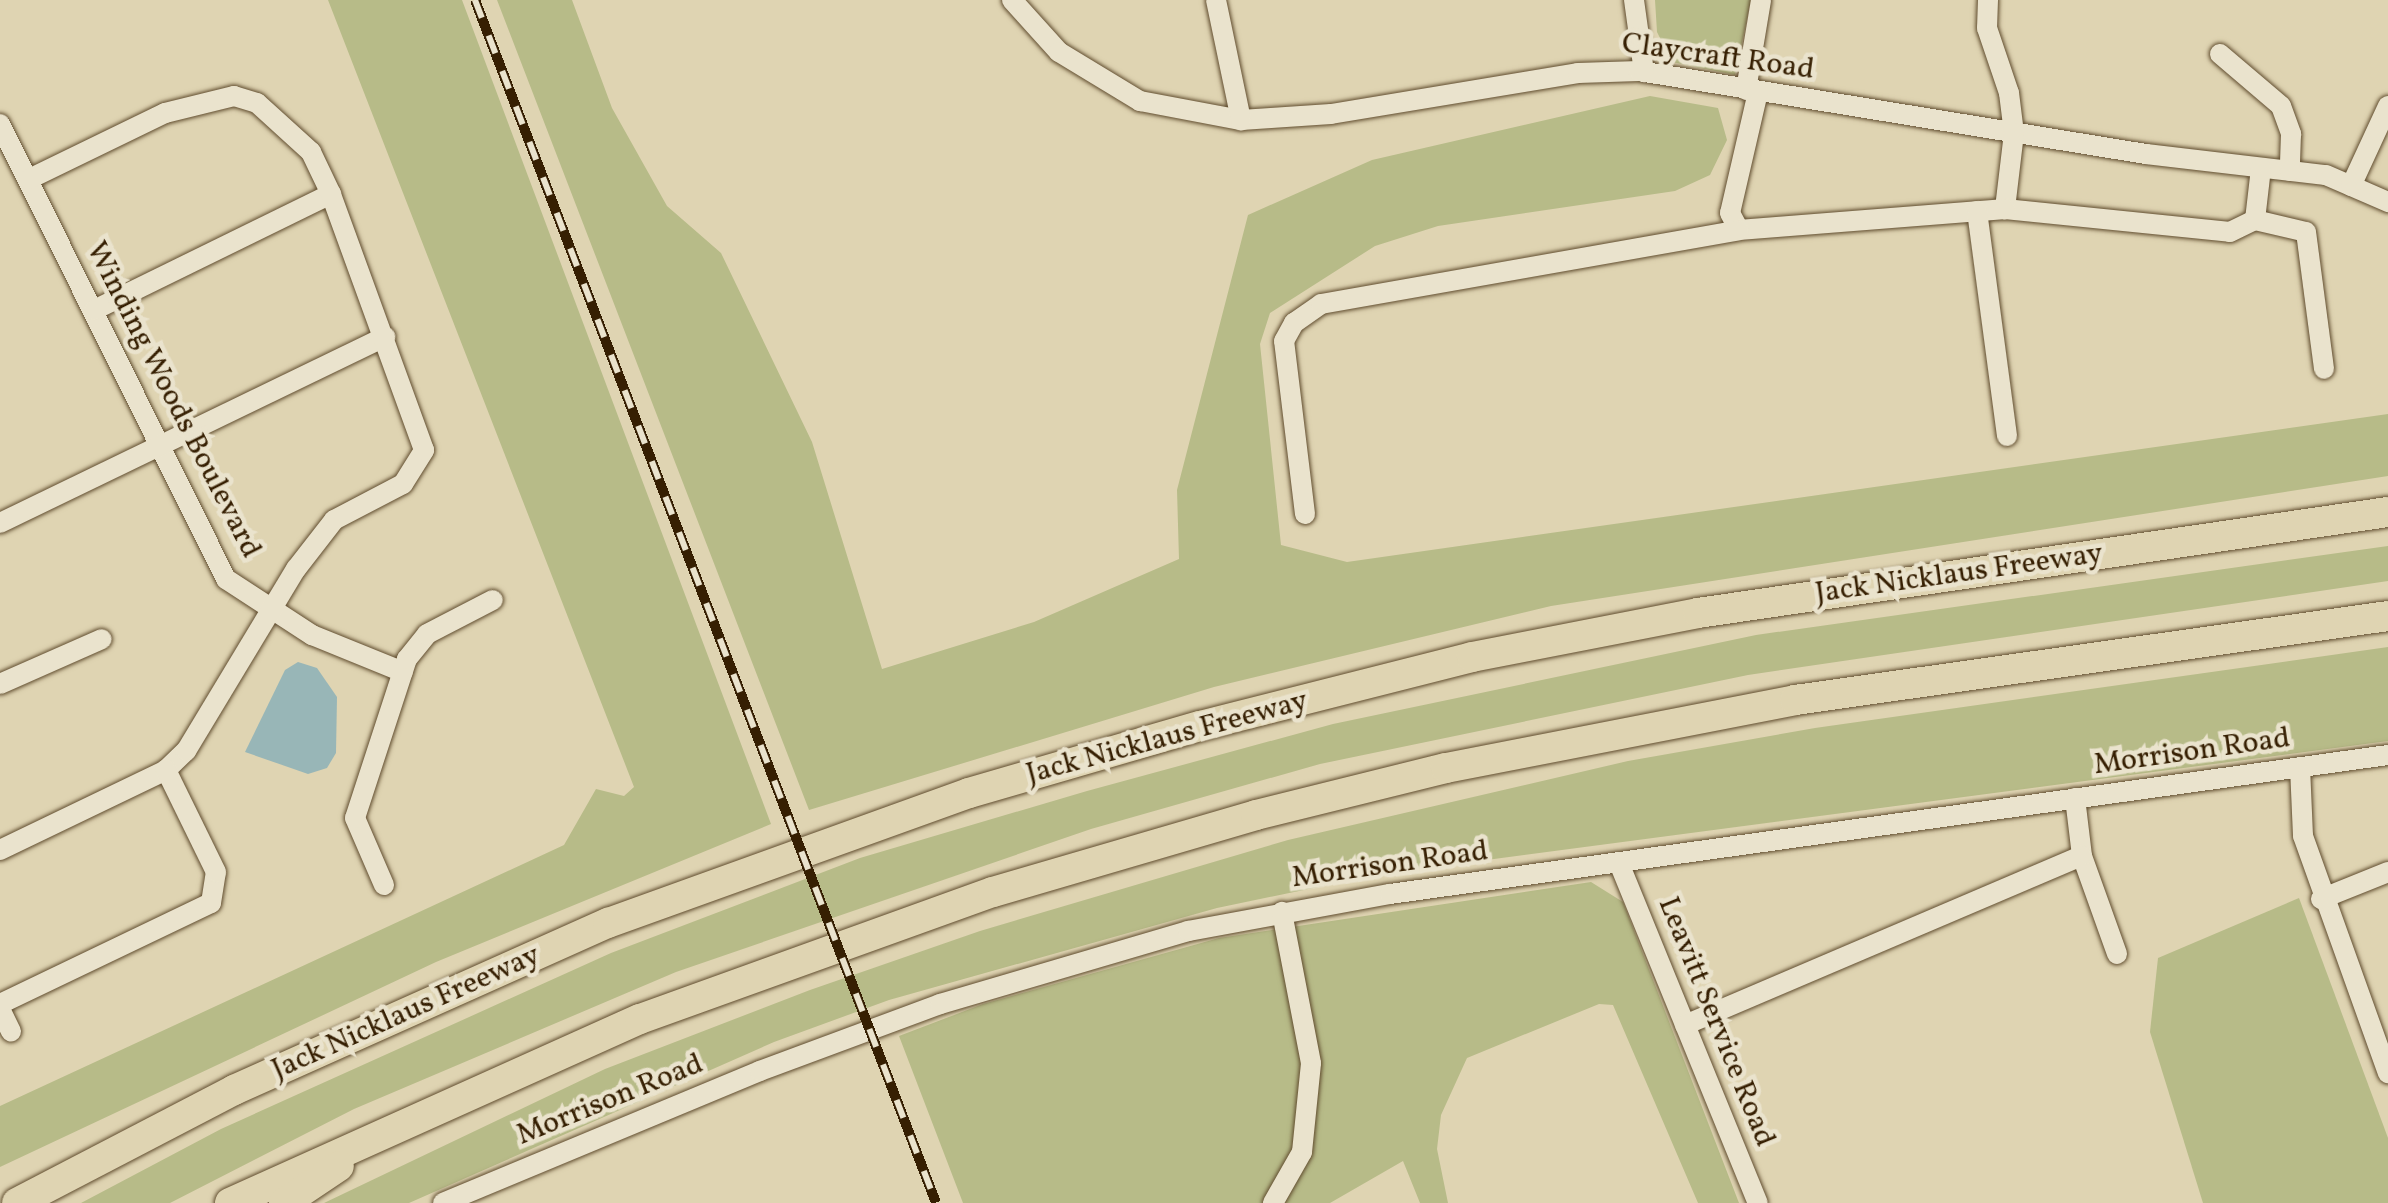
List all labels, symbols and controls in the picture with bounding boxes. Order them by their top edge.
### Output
street label: Claycraft Road [1620,26,1816,88]
street label: Winding Woods Boulevard [77,235,269,565]
street label: Jack Nicklaus Freeway [1813,536,2105,612]
street label: Jack Nicklaus Freeway [1022,683,1312,793]
street label: Morrison Road [2092,720,2292,784]
street label: Morrison Road [1290,833,1490,897]
street label: Leavitt Service Road [1649,892,1783,1152]
street label: Jack Nicklaus Freeway [266,938,546,1088]
street label: Morrison Road [512,1046,708,1154]

